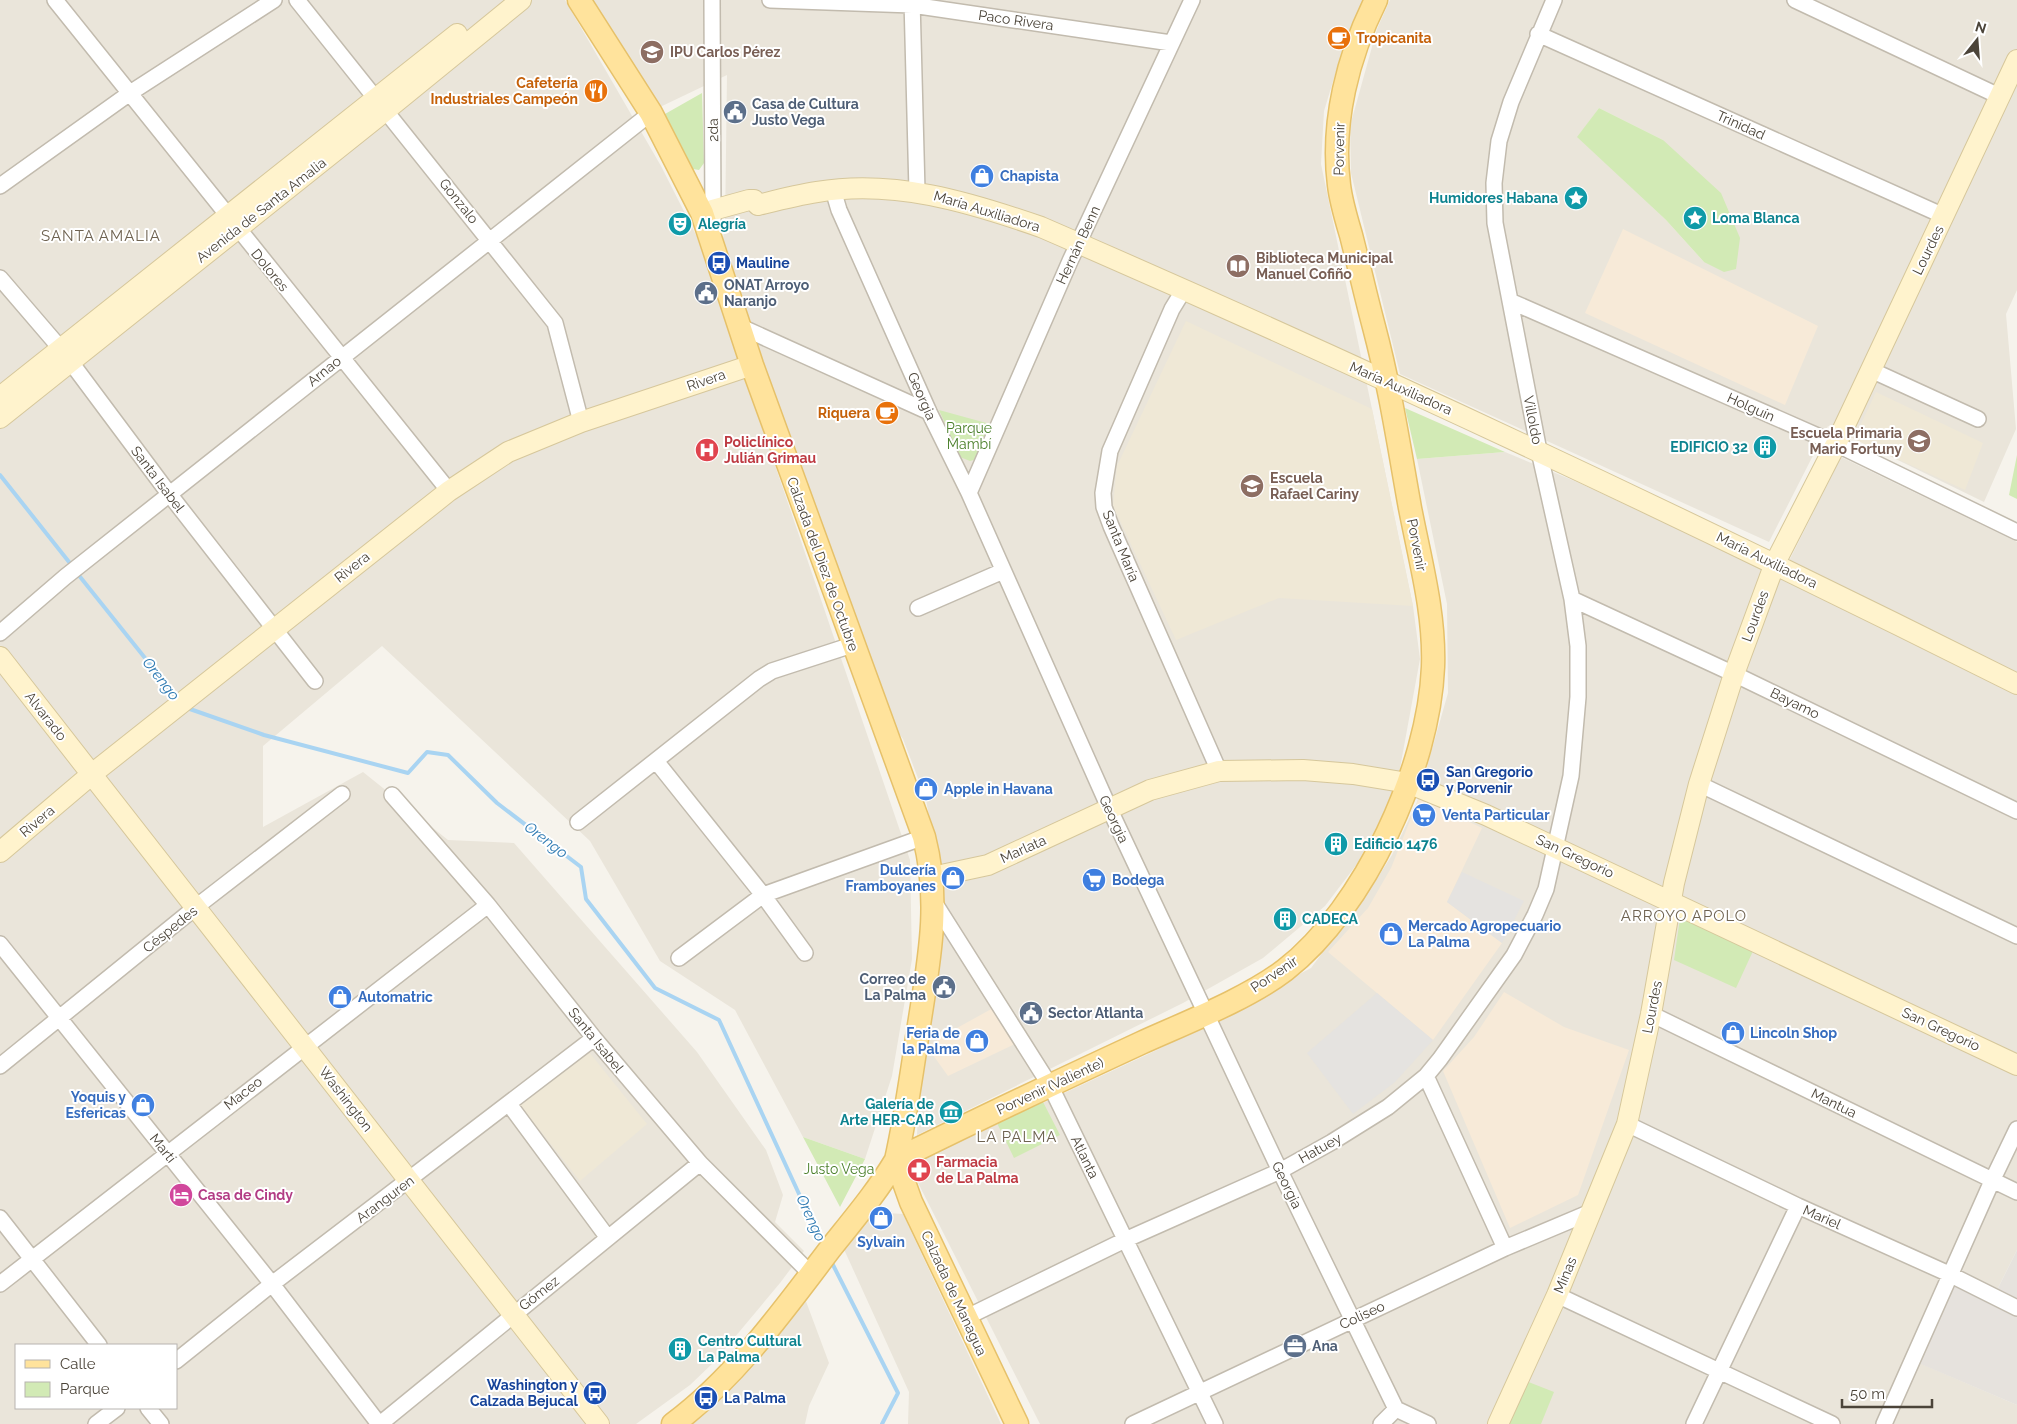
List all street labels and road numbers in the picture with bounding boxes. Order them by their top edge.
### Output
street label: Paco Rivera [977,7,1055,33]
street label: Trinidad [1714,107,1768,143]
street label: 2da [705,118,721,142]
street label: Porvenir [1331,122,1347,176]
street label: Avenida de Santa Amalia [193,154,329,266]
street label: Gonzalo [436,175,482,227]
street label: María Auxiliadora [932,187,1042,235]
street label: Hernán Benn [1053,203,1103,287]
street label: Lourdes [1909,222,1947,277]
street label: Dolores [248,245,292,295]
street label: Arnao [304,353,344,389]
street label: María Auxiliadora [1347,358,1455,418]
street label: Rivera [684,366,728,394]
street label: Georgia [904,370,940,422]
street label: Holguín [1725,389,1777,425]
street label: Villoldo [1520,394,1546,446]
street label: Santa Isabel [128,443,188,515]
street label: Calzada del Diez de Octubre [784,475,862,653]
street label: Santa María [1099,508,1143,584]
street label: Porvenir [1404,517,1430,573]
street label: María Auxiliadora [1714,529,1820,591]
street label: Rivera [331,548,373,586]
street label: Lourdes [1738,588,1772,644]
street label: Bayamo [1768,684,1822,722]
street label: Alvarado [22,688,70,744]
street label: Georgia [1096,793,1132,845]
street label: Rivera [17,802,57,840]
street label: San Gregorio [1534,831,1616,881]
street label: Marlata [998,832,1048,866]
street label: Céspedes [140,902,201,956]
street label: Porvenir [1247,952,1301,996]
street label: Lourdes [1639,979,1665,1035]
street label: Santa Isabel [565,1004,627,1076]
street label: San Gregorio [1900,1004,1982,1054]
street label: Porvenir (Valiente) [994,1054,1106,1118]
street label: Washington [316,1064,376,1134]
street label: Maceo [221,1073,265,1113]
street label: Mantua [1809,1085,1859,1121]
street label: Martí [147,1130,180,1166]
street label: Hatuey [1296,1130,1345,1166]
street label: Atlanta [1068,1133,1102,1181]
street label: Georgia [1269,1159,1305,1211]
street label: Aranguren [353,1172,417,1226]
street label: Mariel [1801,1202,1844,1232]
street label: Calzada de Managua [918,1228,990,1358]
street label: Minas [1550,1254,1580,1296]
street label: Gómez [516,1272,562,1314]
street label: Coliseo [1337,1298,1387,1332]

